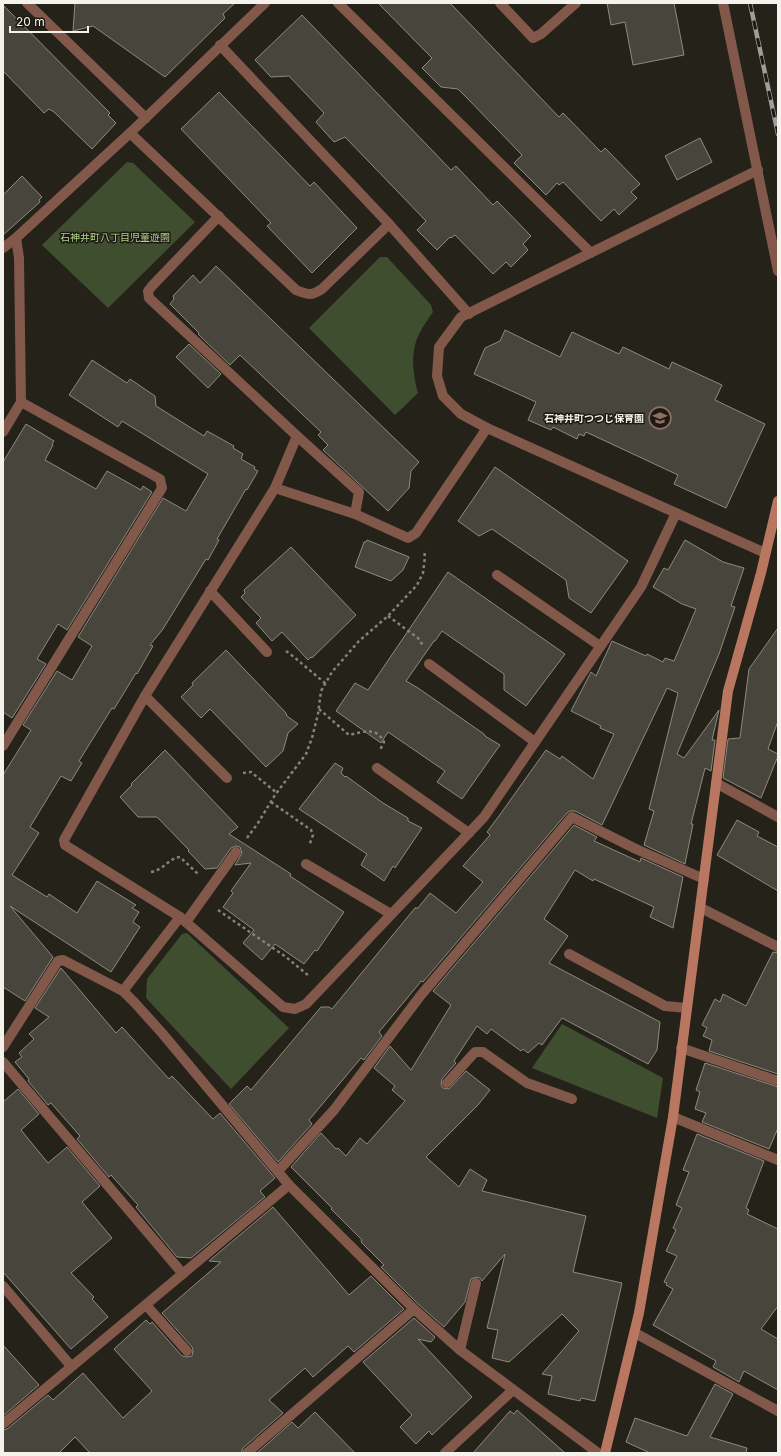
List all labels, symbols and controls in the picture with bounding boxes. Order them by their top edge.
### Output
scale bar [10,8,88,34]
text: 20 m [16,14,45,29]
park label: 石神井町八丁目児童遊園 [60,231,170,243]
school or university icon: 石神井町つつじ保育園 [647,405,673,431]
place label: 石神井町つつじ保育園 [544,412,644,424]

